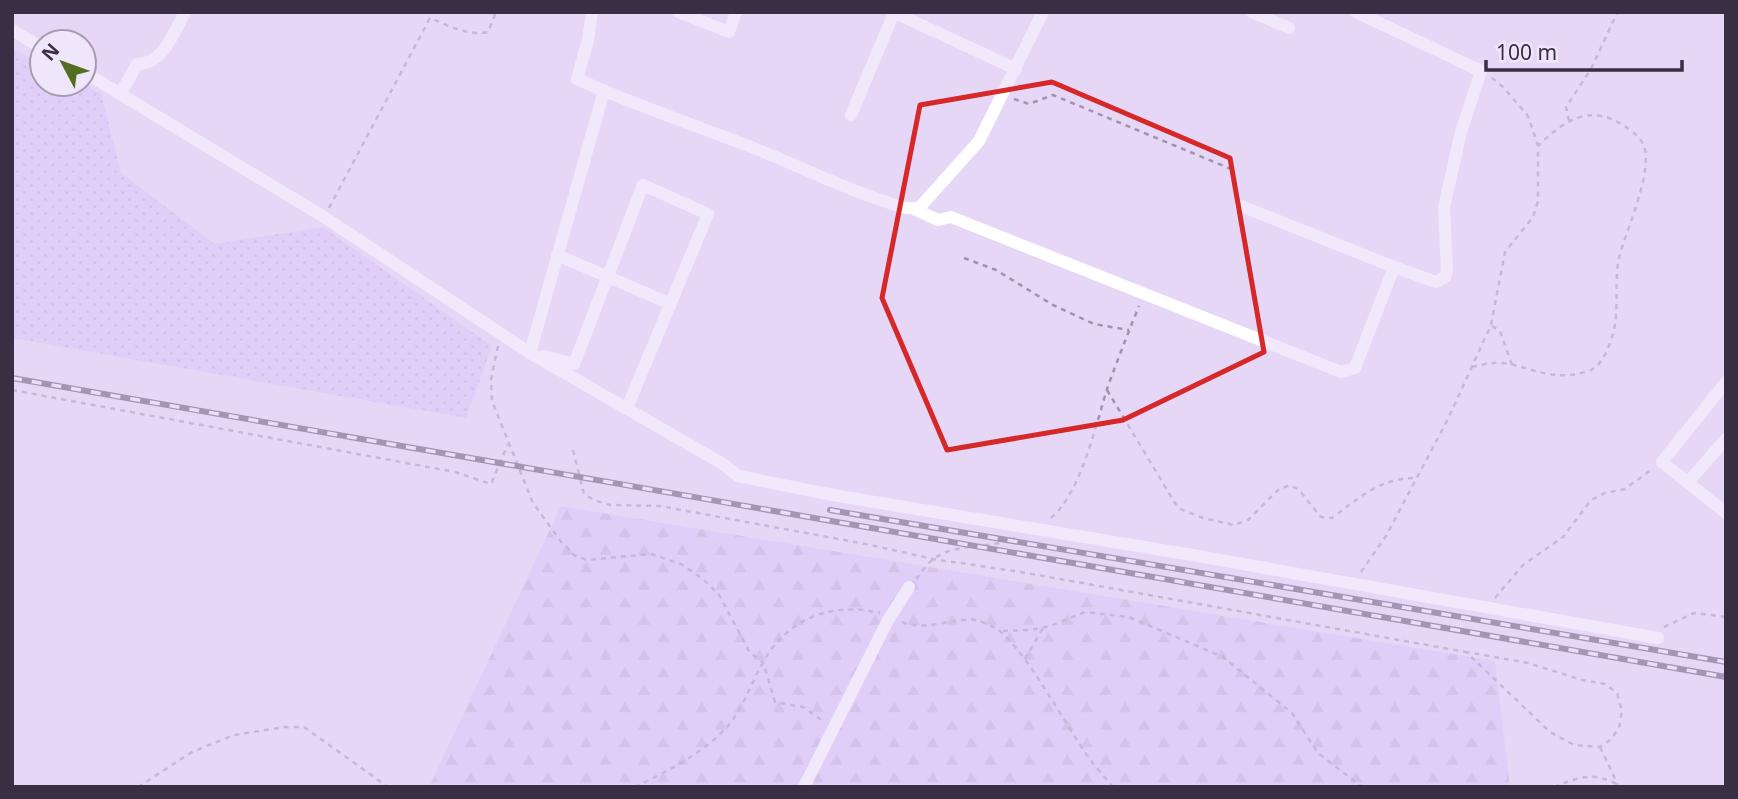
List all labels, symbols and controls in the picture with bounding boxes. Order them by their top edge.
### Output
north arrow [28,28,98,98]
scale bar [1486,28,1682,72]
text: N [35,37,65,66]
text: 100 m [1496,38,1557,66]

